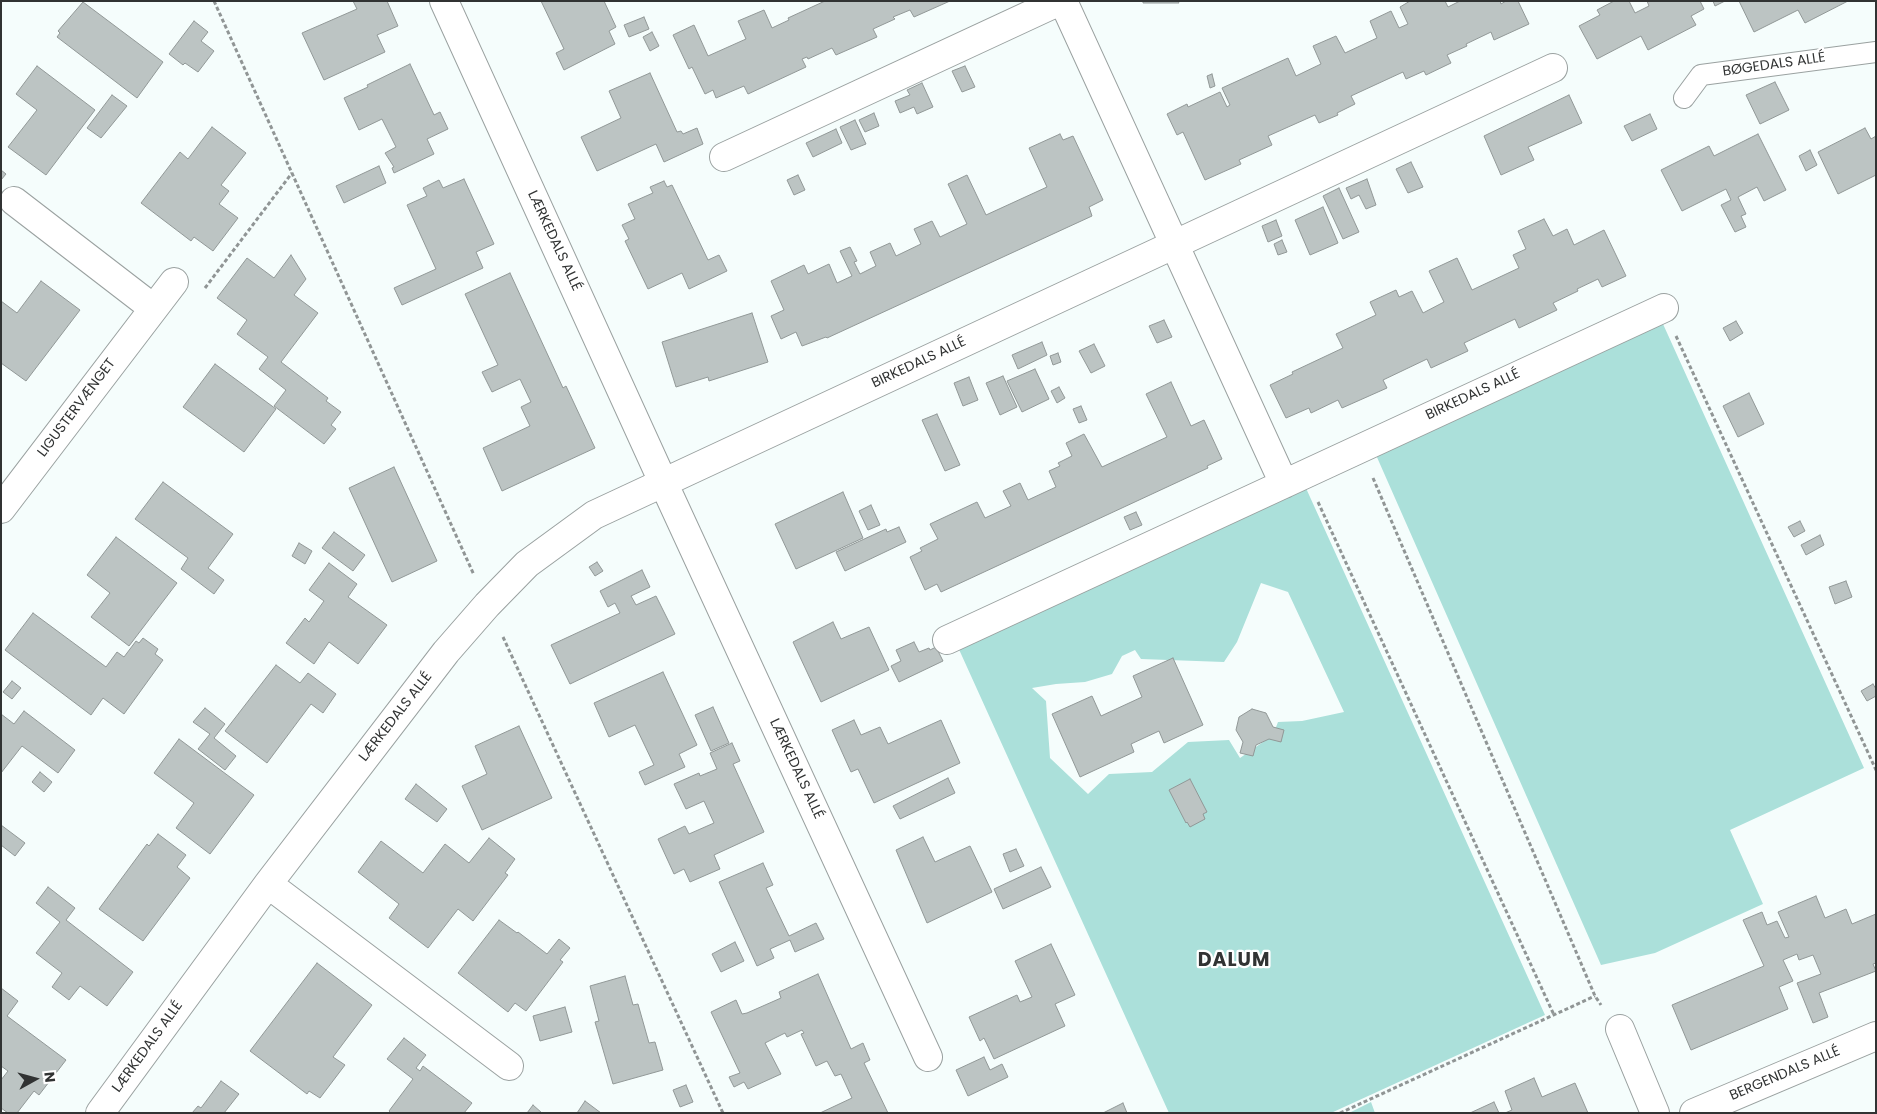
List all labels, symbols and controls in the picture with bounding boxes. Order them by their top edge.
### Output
street label: BØGEDALS ALLÉ [1721,49,1827,81]
street label: LÆRKEDALS ALLÉ [523,188,585,294]
street label: BIRKEDALS ALLÉ [869,334,969,392]
street label: LIGUSTERVÆNGET [35,355,119,461]
street label: BIRKEDALS ALLÉ [1423,366,1523,424]
street label: LÆRKEDALS ALLÉ [356,669,436,765]
street label: LÆRKEDALS ALLÉ [765,716,827,822]
district label: DALUM [1197,950,1271,972]
street label: LÆRKEDALS ALLÉ [109,998,187,1096]
street label: BERGENDALS ALLÉ [1727,1043,1843,1105]
north arrow [10,1054,60,1104]
text: N [39,1071,60,1084]

